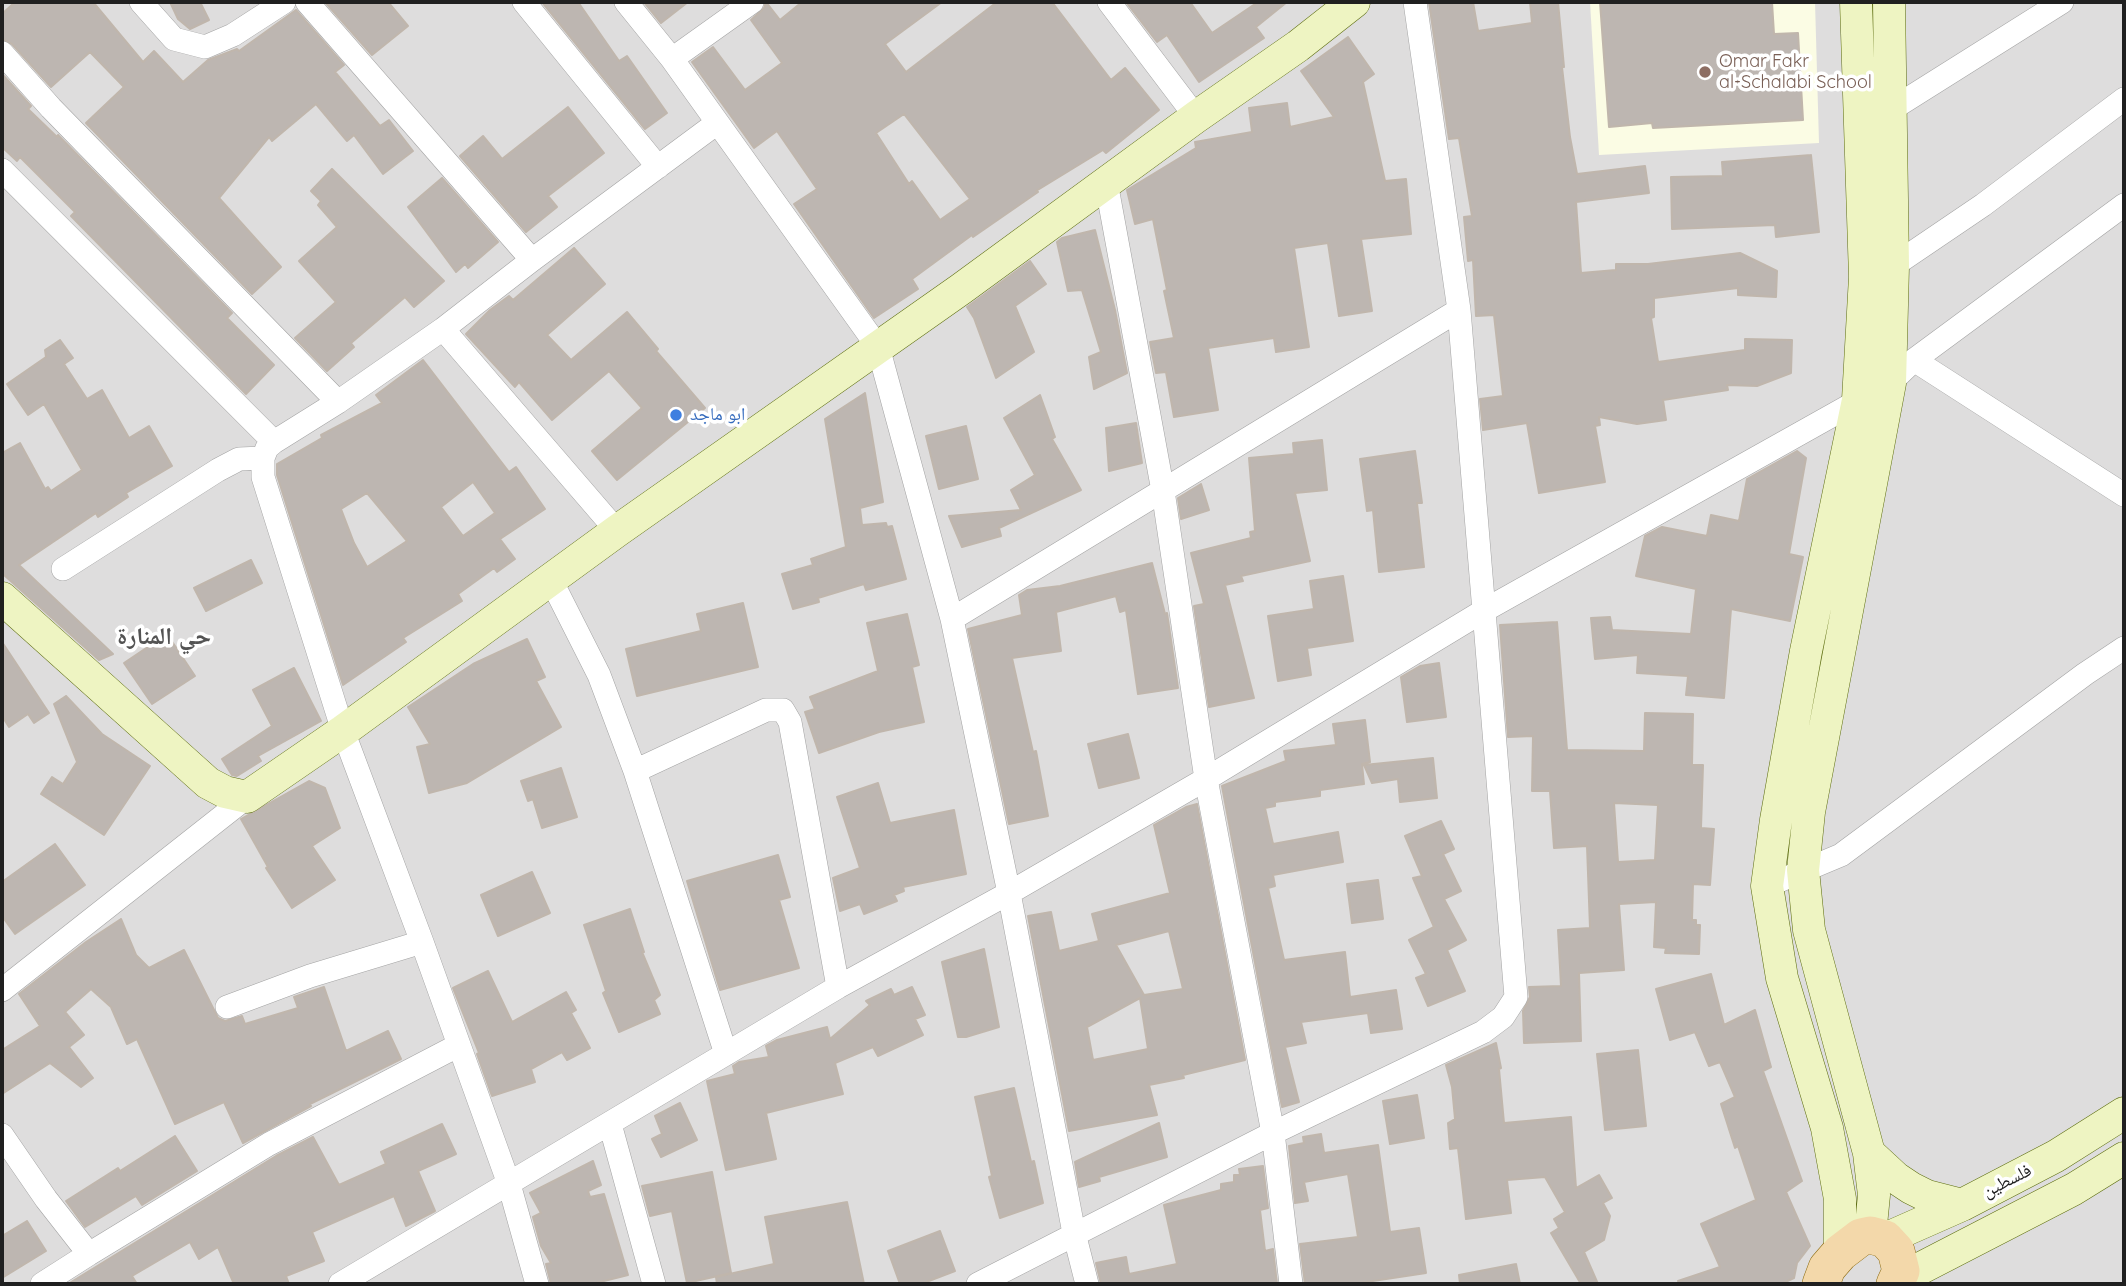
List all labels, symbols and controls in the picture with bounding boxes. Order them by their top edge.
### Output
place label: Omar Fakr al-Schalabi School [1719,51,1872,94]
marker: Omar Fakr al-Schalabi School [1697,64,1713,80]
place label: ابو ماجد [690,404,745,426]
marker: ابو ماجد [668,407,684,423]
district label: حي المنارة [117,623,211,651]
street label: فلسطين [1979,1160,2035,1202]

